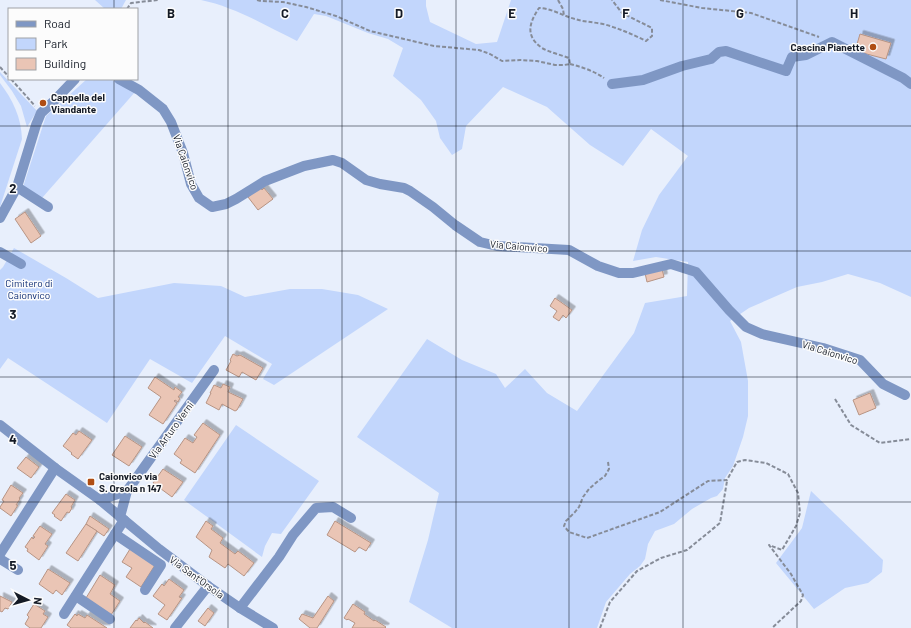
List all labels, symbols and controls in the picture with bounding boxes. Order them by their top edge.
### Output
text: B [167,5,175,21]
text: C [281,5,289,21]
text: D [395,5,403,21]
text: E [508,5,516,21]
text: F [622,5,630,21]
text: G [736,5,744,21]
text: H [850,5,858,21]
legend [8,8,138,80]
text: Road [44,16,71,30]
text: Park [44,36,68,50]
place label: Cascina Pianette [790,41,866,53]
marker: Cascina Pianette [868,42,878,52]
text: Building [44,56,86,70]
place label: Cappella del Viandante [51,91,105,115]
marker: Cappella del Viandante [38,98,48,108]
street label: Via Caionvico [171,133,201,191]
text: 2 [9,180,17,196]
street label: Via Caionvico [490,238,548,254]
park label: Cimitero di Caionvico [5,277,53,301]
text: 3 [9,306,17,322]
street label: Via Caionvico [801,338,859,366]
street label: Via Arturo Verni [146,399,196,461]
text: 4 [9,431,17,447]
place label: Caionvico via S. Orsola n 147 [99,470,161,494]
marker: Caionvico via S. Orsola n 147 [86,477,96,487]
street label: Via Sant'Orsola [167,553,227,601]
text: 5 [9,557,17,573]
north arrow [8,580,48,620]
text: N [32,597,45,605]

